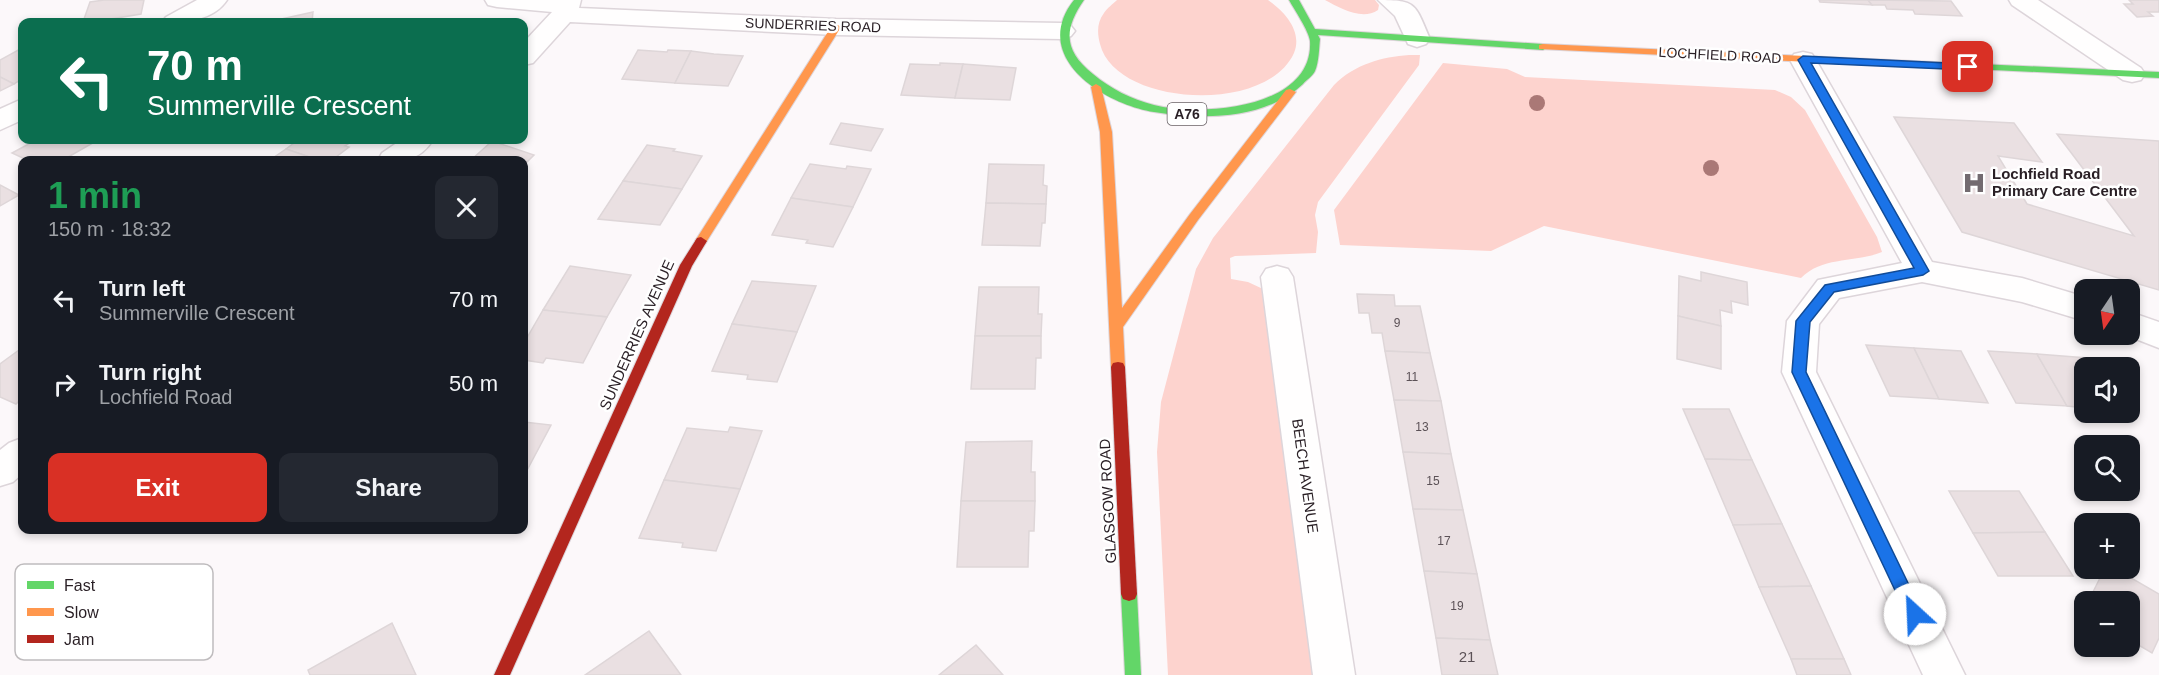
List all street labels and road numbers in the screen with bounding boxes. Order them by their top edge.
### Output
street label: SUNDERRIES ROAD [745,15,881,35]
street label: LOCHFIELD ROAD [1658,44,1782,66]
road number: A76 [1168,103,1206,125]
street label: SUNDERRIES AVENUE [596,257,677,412]
street label: BEECH AVENUE [1289,418,1322,534]
street label: GLASGOW ROAD [1096,438,1119,564]

